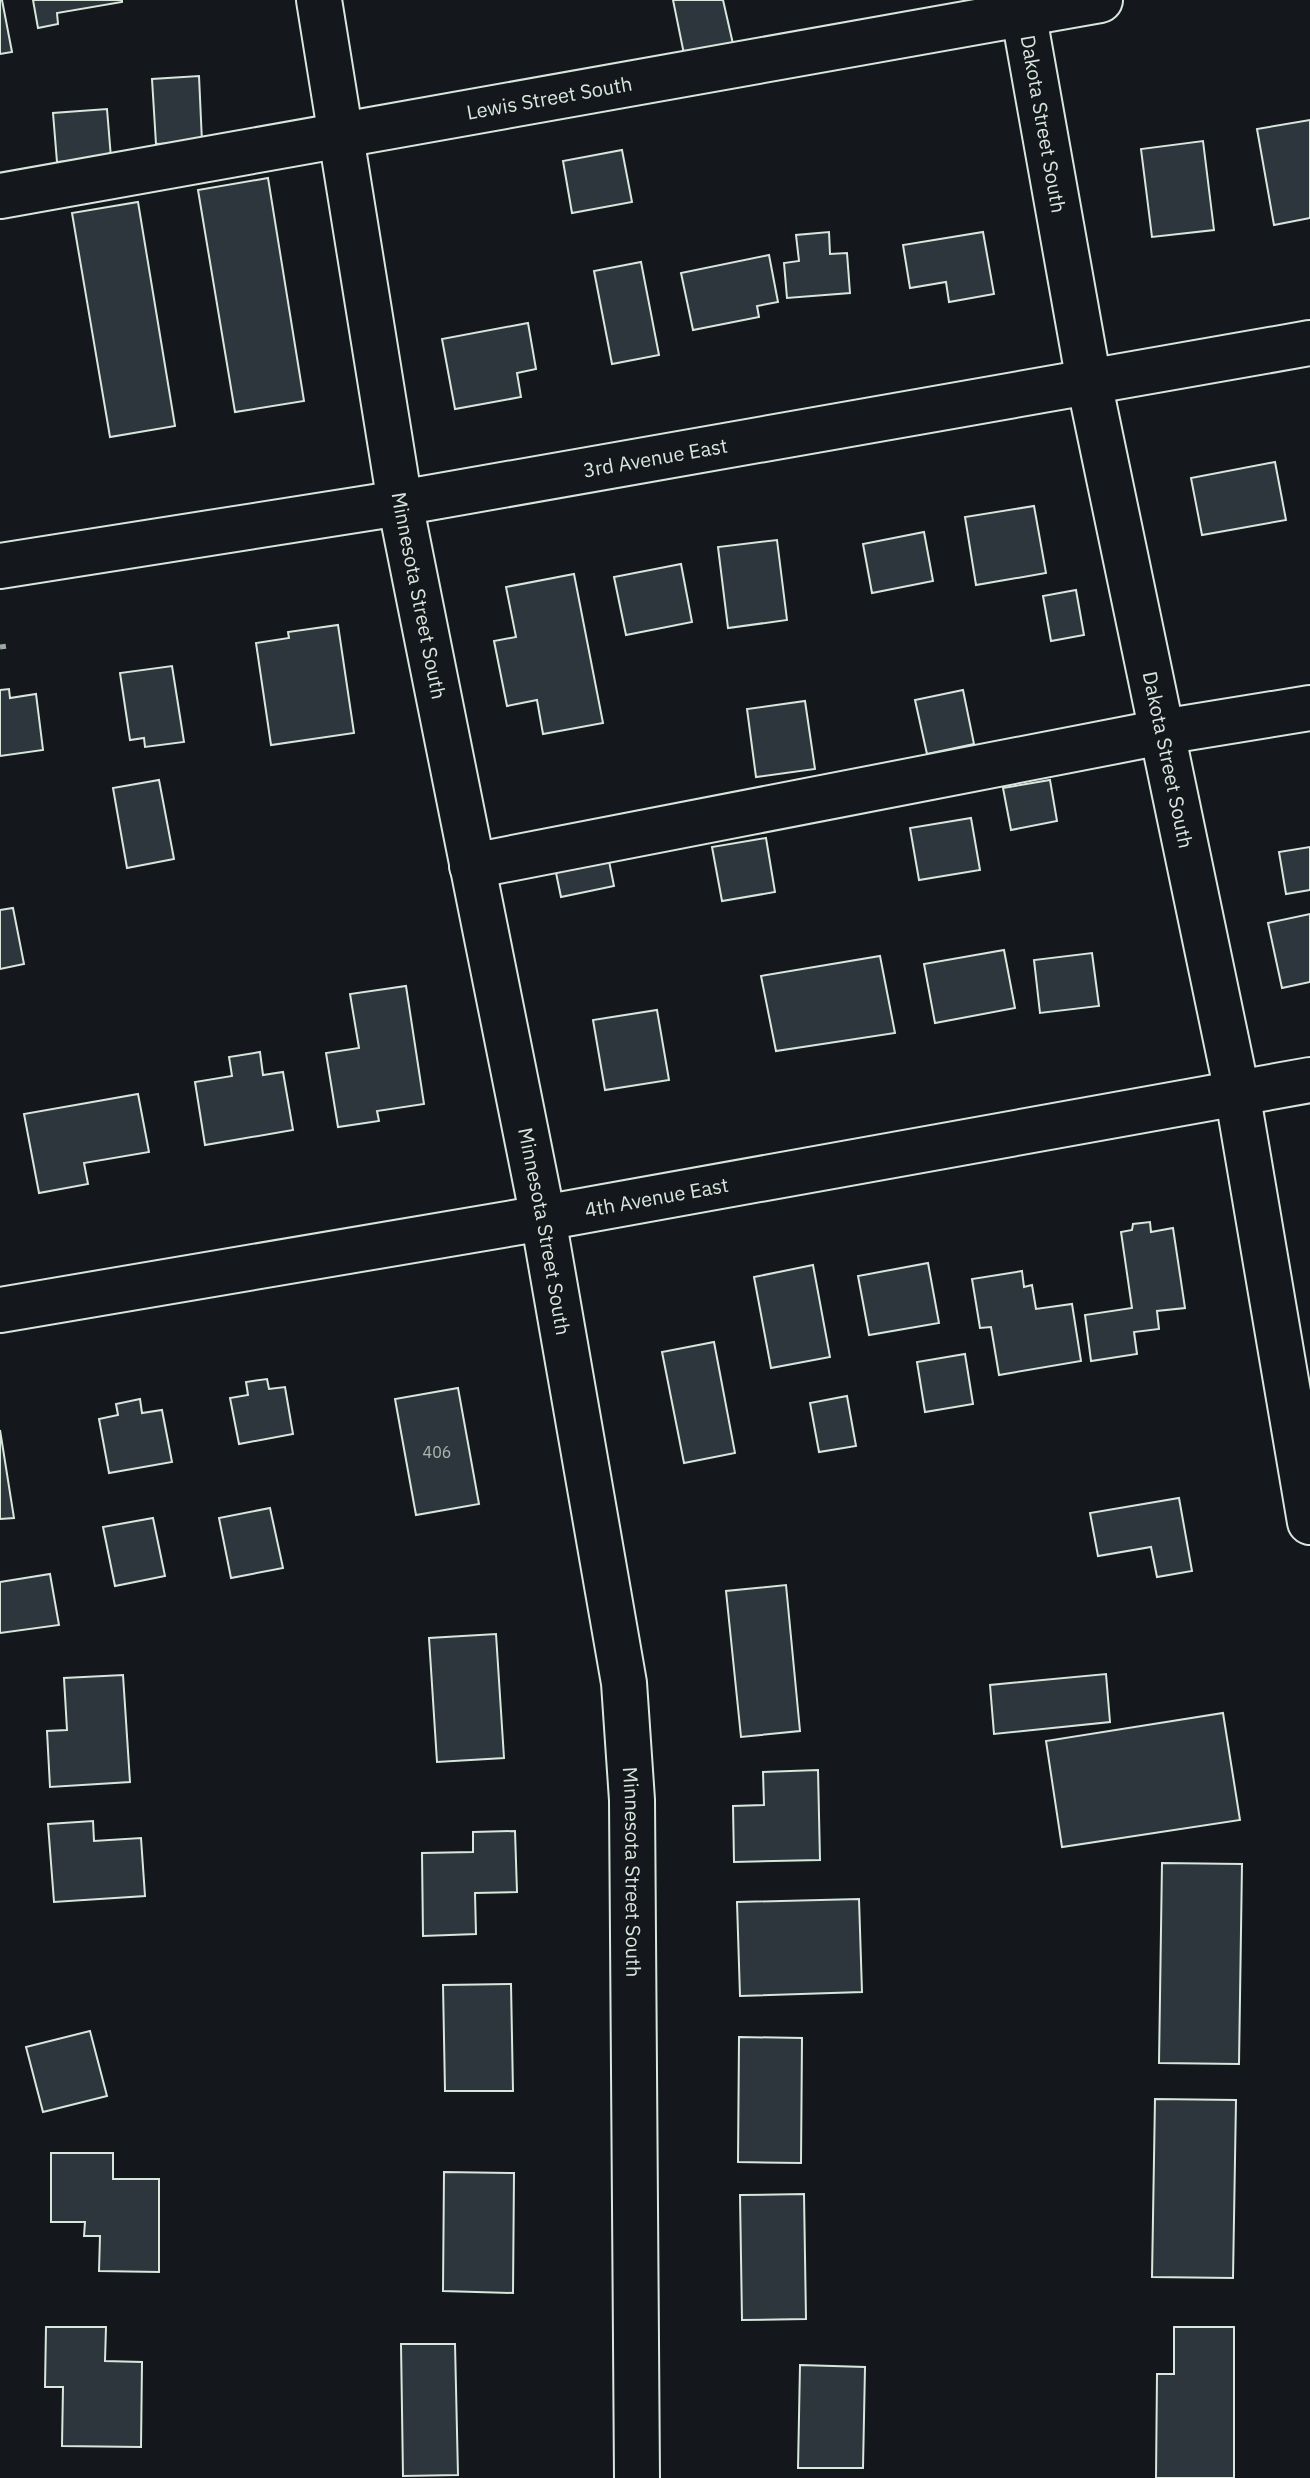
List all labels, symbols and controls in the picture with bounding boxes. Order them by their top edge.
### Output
street label: Dakota Street South [1014,33,1073,215]
street label: Lewis Street South [464,70,634,126]
street label: 3rd Avenue East [581,432,729,484]
street label: Minnesota Street South [385,490,453,702]
street label: Dakota Street South [1137,669,1200,851]
street label: Minnesota Street South [512,1125,577,1337]
street label: 4th Avenue East [582,1171,730,1223]
house number: 406 [423,1442,451,1462]
street label: Minnesota Street South [617,1766,647,1977]

